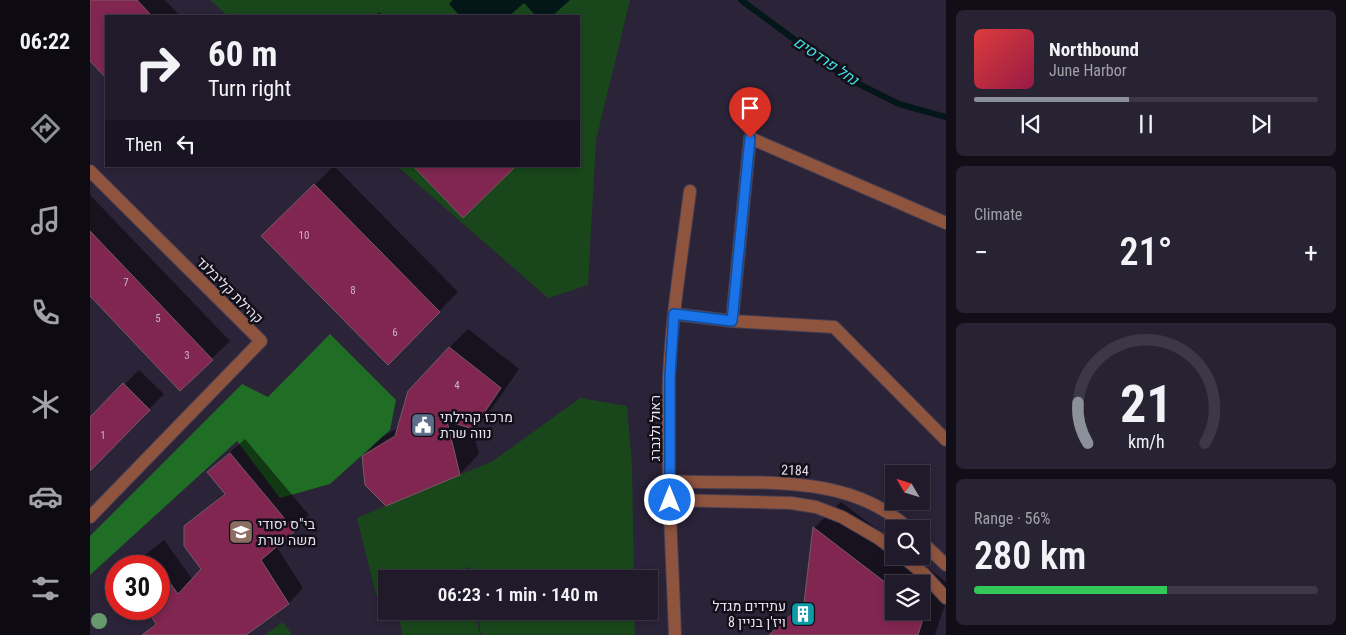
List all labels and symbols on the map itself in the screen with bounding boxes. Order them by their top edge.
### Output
water label: נחל פרדסים [790,33,863,90]
pin [729,87,771,138]
house number: 10 [299,229,309,242]
street label: קהילת קליבלנד [193,253,267,327]
house number: 7 [123,276,129,289]
house number: 8 [350,284,356,297]
house number: 5 [155,312,161,325]
house number: 6 [392,326,398,339]
house number: 3 [184,349,190,362]
house number: 4 [454,379,460,392]
street label: ראול ולנברג [647,395,663,461]
place label: מרכז קהילתי נווה שרת [440,409,513,441]
public building icon: מרכז קהילתי נווה שרת [410,412,436,438]
house number: 1 [100,429,106,442]
street label: 2184 [781,462,809,478]
north arrow [885,465,930,510]
position arrow [643,473,695,525]
place label: בי"ס יסודי משה שרת [258,516,316,548]
school or university icon: בי"ס יסודי משה שרת [228,519,254,545]
speed limit sign: 30 [105,555,170,620]
place label: עתידים מגדל ויז'ן בניין 8 [713,598,786,630]
building icon: עתידים מגדל ויז'ן בניין 8 [790,601,816,627]

